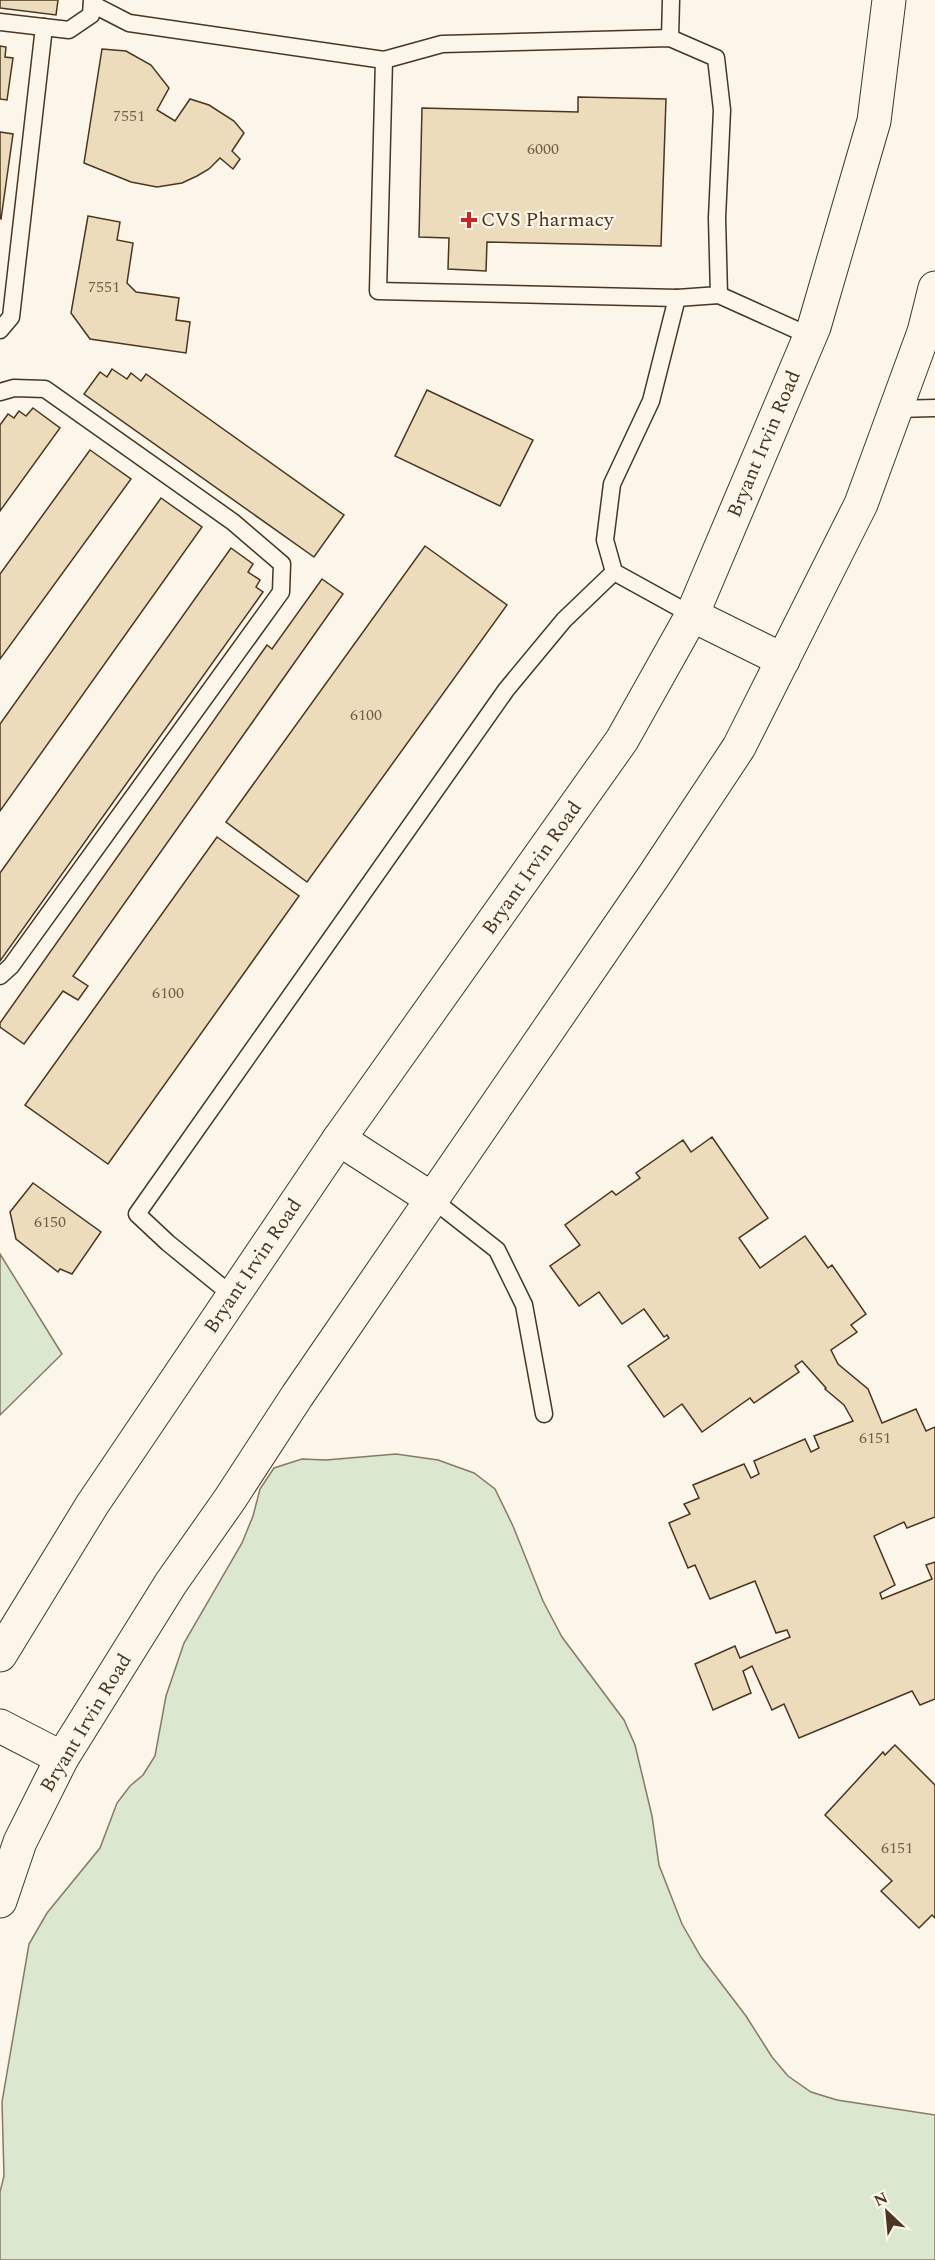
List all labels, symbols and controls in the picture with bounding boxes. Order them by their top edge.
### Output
house number: 7551 [113,104,145,128]
house number: 6000 [527,137,559,161]
place label: CVS Pharmacy [481,205,615,235]
marker: CVS Pharmacy [462,213,476,227]
house number: 7551 [88,275,120,299]
street label: Bryant Irvin Road [719,366,809,522]
house number: 6100 [350,703,382,727]
street label: Bryant Irvin Road [475,795,589,941]
house number: 6100 [152,981,184,1005]
street label: Bryant Irvin Road [197,1192,309,1340]
house number: 6150 [34,1210,66,1234]
house number: 6151 [859,1426,891,1450]
street label: Bryant Irvin Road [33,1648,139,1798]
house number: 6151 [881,1836,913,1860]
north arrow [857,2182,917,2242]
text: N [870,2186,892,2213]

